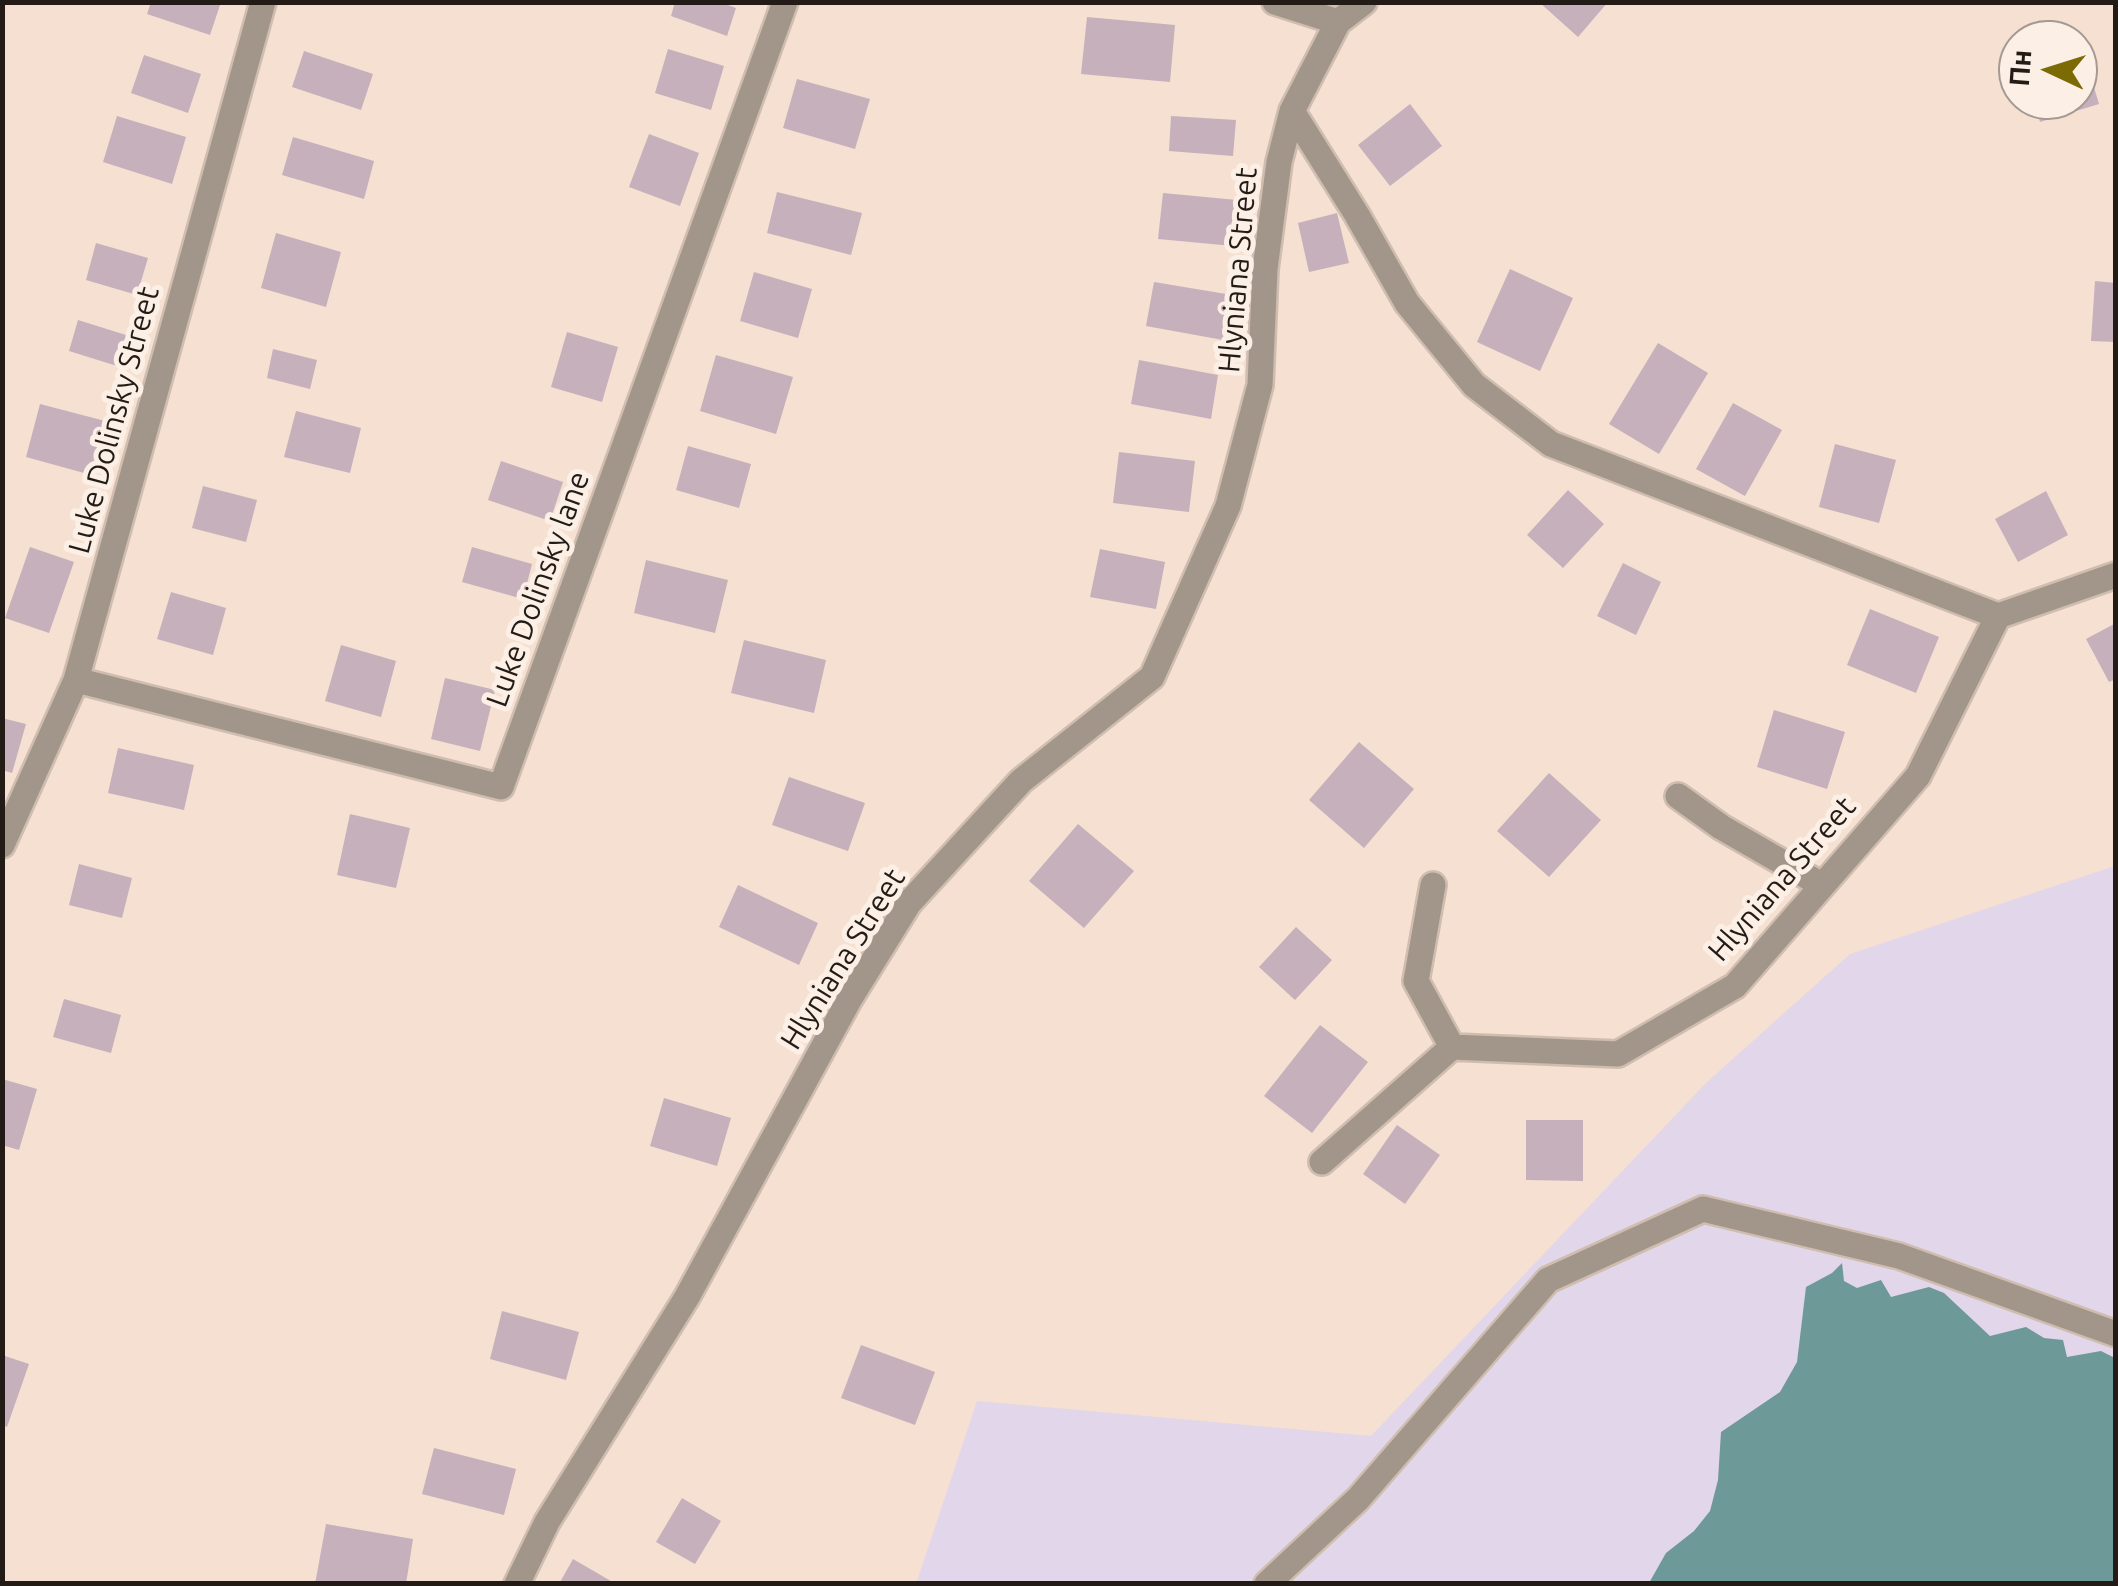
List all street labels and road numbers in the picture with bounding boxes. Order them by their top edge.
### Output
street label: Hlyniana Street [1211,166,1265,374]
street label: Luke Dolinsky Street [61,283,167,557]
street label: Luke Dolinsky lane [479,466,597,712]
street label: Hlyniana Street [1701,789,1863,969]
street label: Hlyniana Street [773,862,913,1056]

